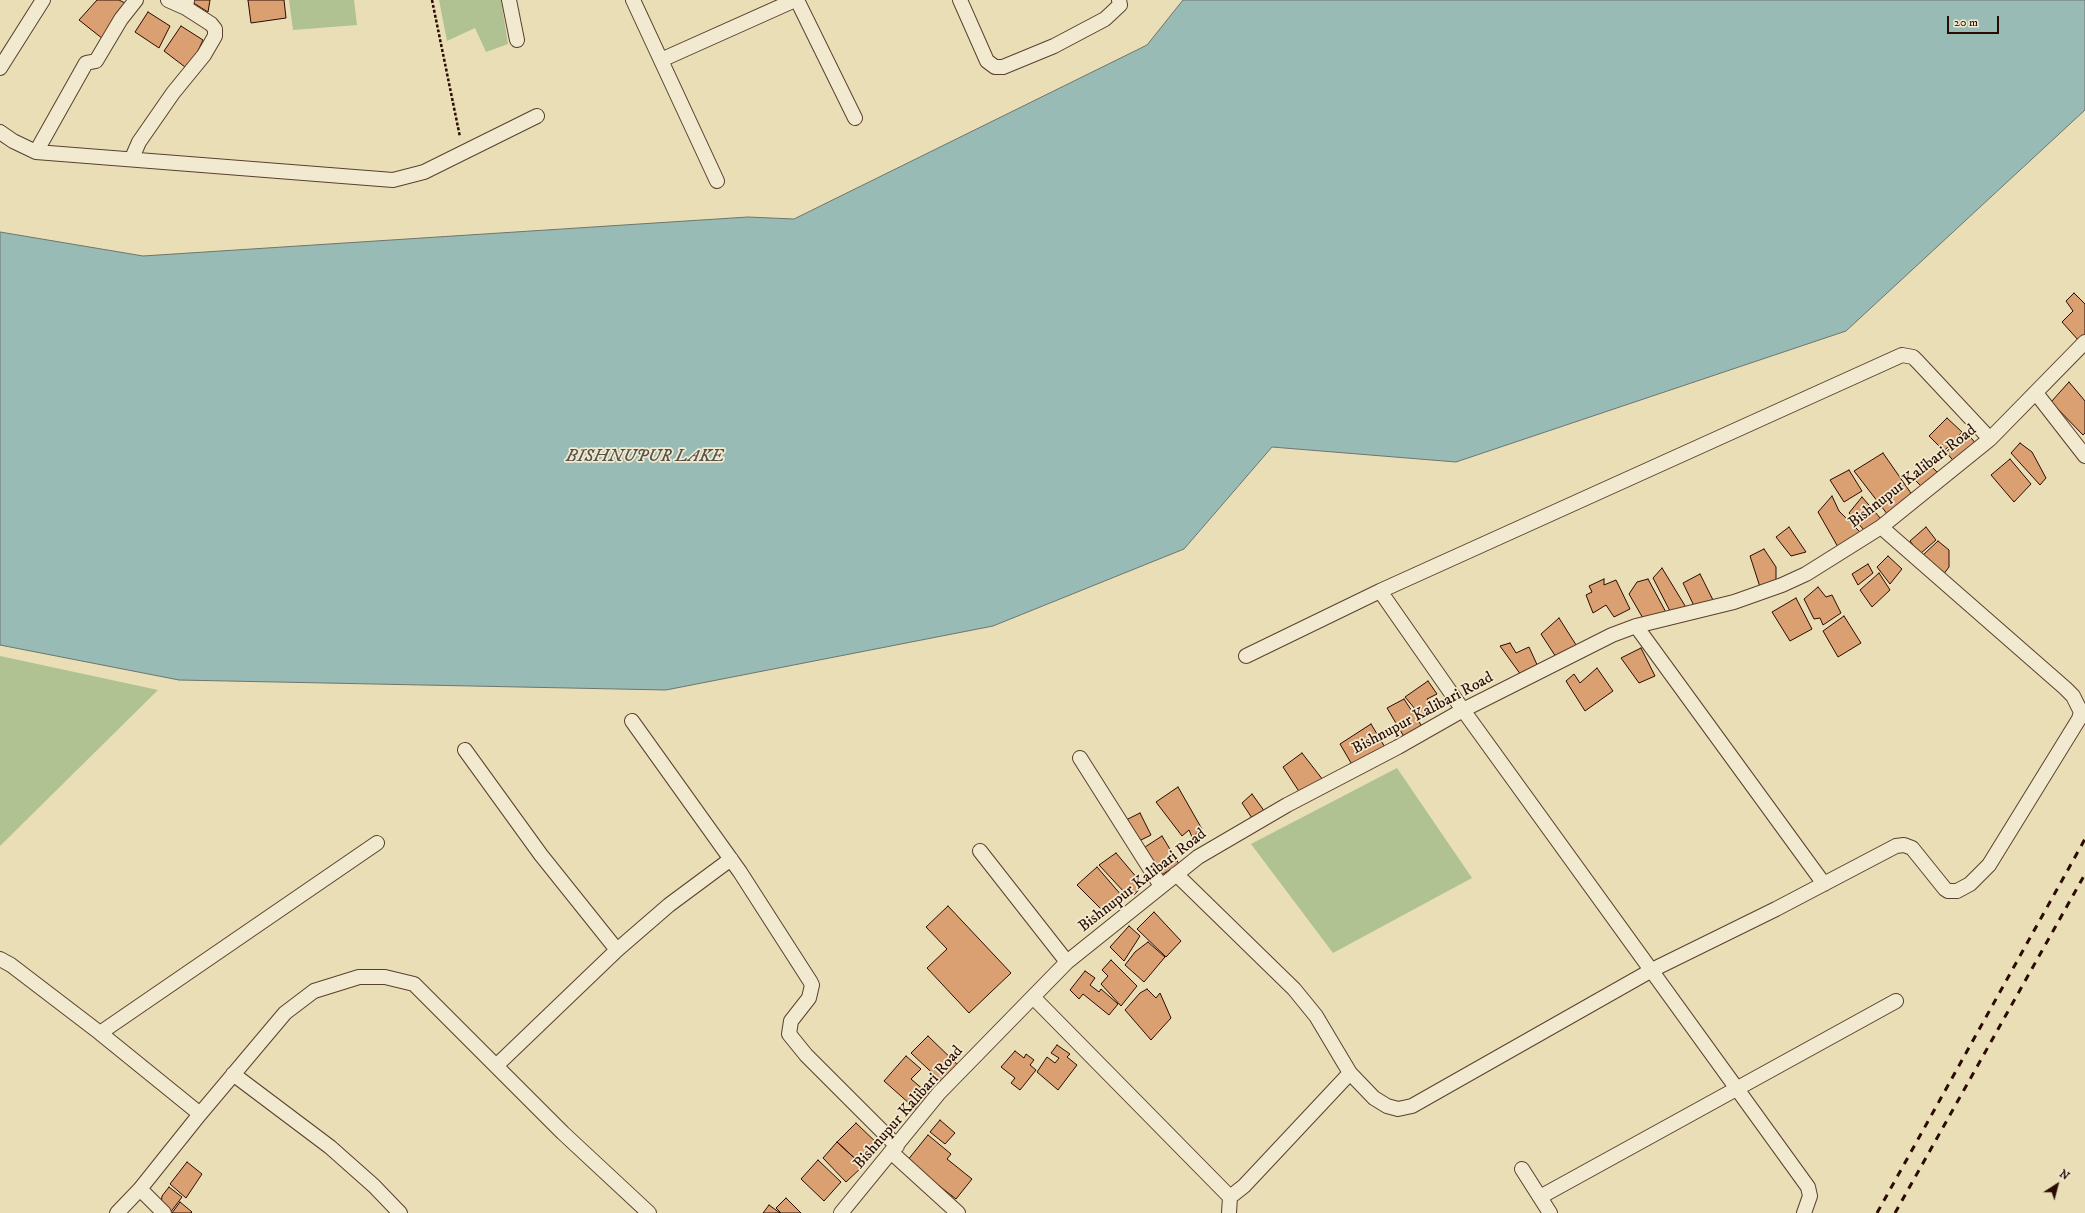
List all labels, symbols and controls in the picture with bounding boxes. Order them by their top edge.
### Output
scale bar [1949,8,2001,34]
text: 20 m [1954,15,1978,30]
street label: Bishnupur Kalibari Road [1845,421,1981,533]
water label: BISHNUPUR LAKE [566,447,724,467]
street label: Bishnupur Kalibari Road [1349,669,1497,759]
street label: Bishnupur Kalibari Road [1075,825,1211,937]
street label: Bishnupur Kalibari Road [850,1042,968,1174]
north arrow [2037,1165,2077,1205]
text: N [2056,1167,2072,1184]

